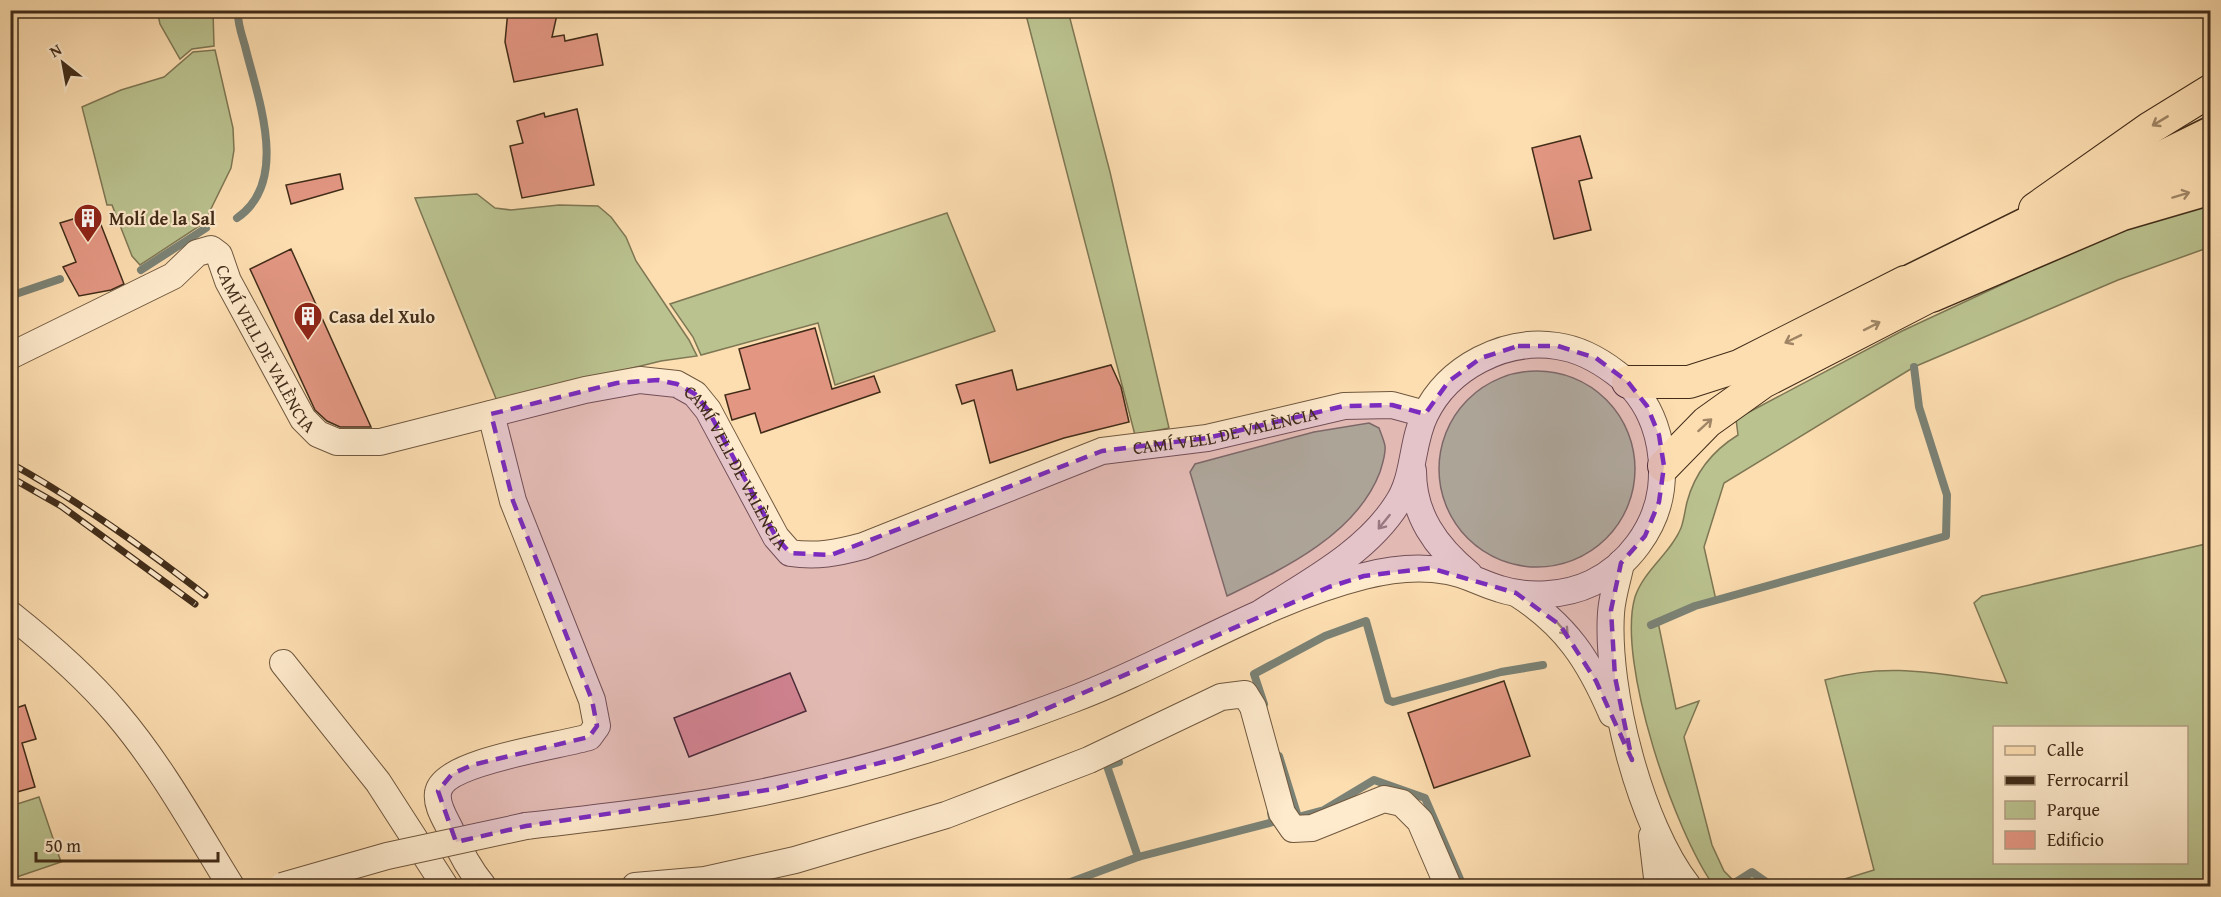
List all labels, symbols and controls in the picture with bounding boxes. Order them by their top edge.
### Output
north arrow [33,33,93,93]
text: N [45,37,66,63]
one-way arrow [2152,116,2169,128]
one-way arrow [2171,189,2190,200]
building icon: Molí de la Sal [72,202,104,244]
place label: Molí de la Sal [109,205,216,232]
street label: CAMÍ VELL DE VALÈNCIA [210,261,322,438]
building icon: Casa del Xulo [292,300,324,342]
place label: Casa del Xulo [329,303,435,330]
one-way arrow [1863,320,1880,332]
one-way arrow [1785,334,1803,346]
street label: CAMÍ VELL DE VALÈNCIA [680,377,795,556]
street label: CAMÍ VELL DE VALÈNCIA [1131,399,1320,461]
one-way arrow [1697,418,1712,432]
one-way arrow [1377,513,1390,529]
one-way arrow [1555,621,1569,636]
legend [1993,726,2188,864]
text: Calle [2047,736,2084,763]
text: Ferrocarril [2047,766,2129,793]
text: Parque [2047,796,2100,823]
scale bar [36,825,218,863]
text: Edificio [2047,826,2104,853]
text: 50 m [45,832,81,859]

